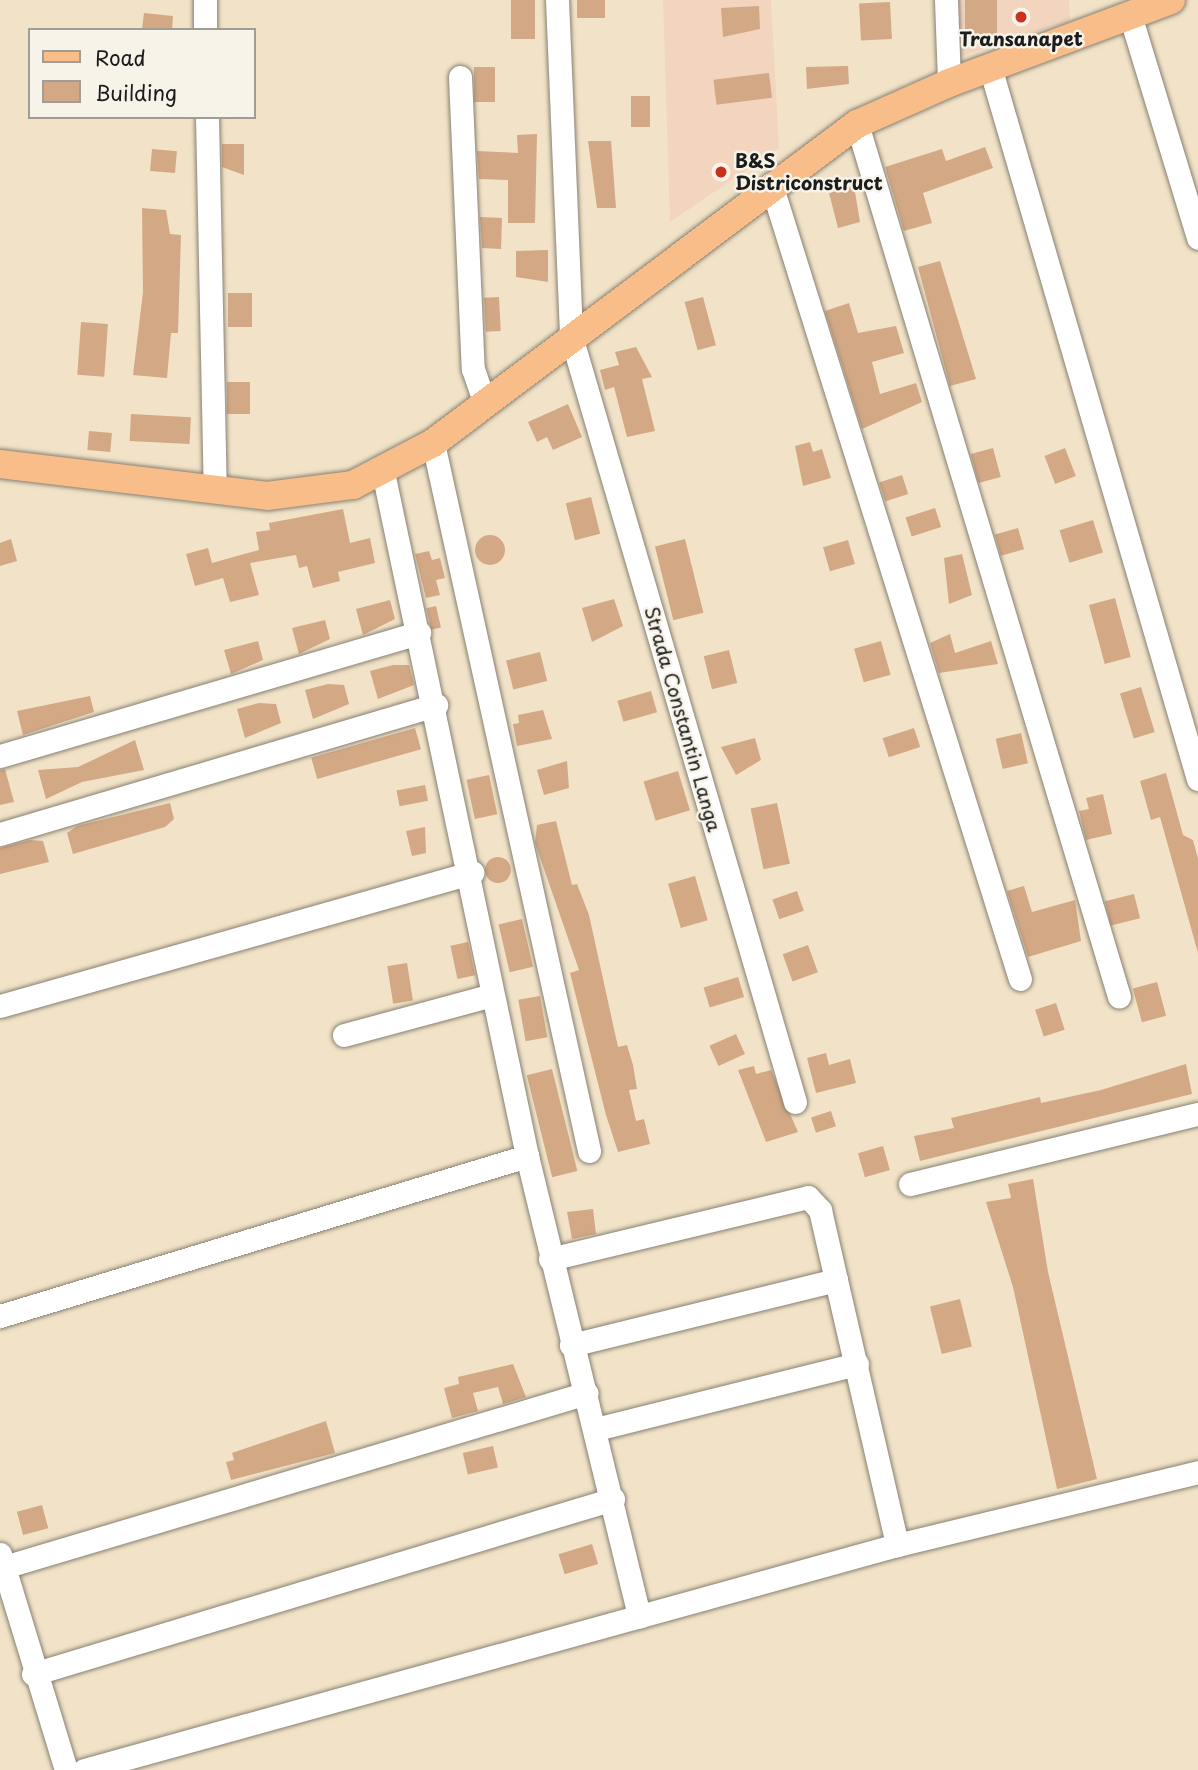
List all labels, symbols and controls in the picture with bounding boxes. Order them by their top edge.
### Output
marker: Transanapet [1013,9,1029,25]
legend [28,28,256,119]
place label: Transanapet [959,28,1083,50]
text: Road [95,41,146,73]
text: Building [95,76,177,108]
place label: B&S Districonstruct [735,150,883,194]
marker: B&S Districonstruct [713,164,729,180]
street label: Strada Constantin Langa [640,604,726,834]

